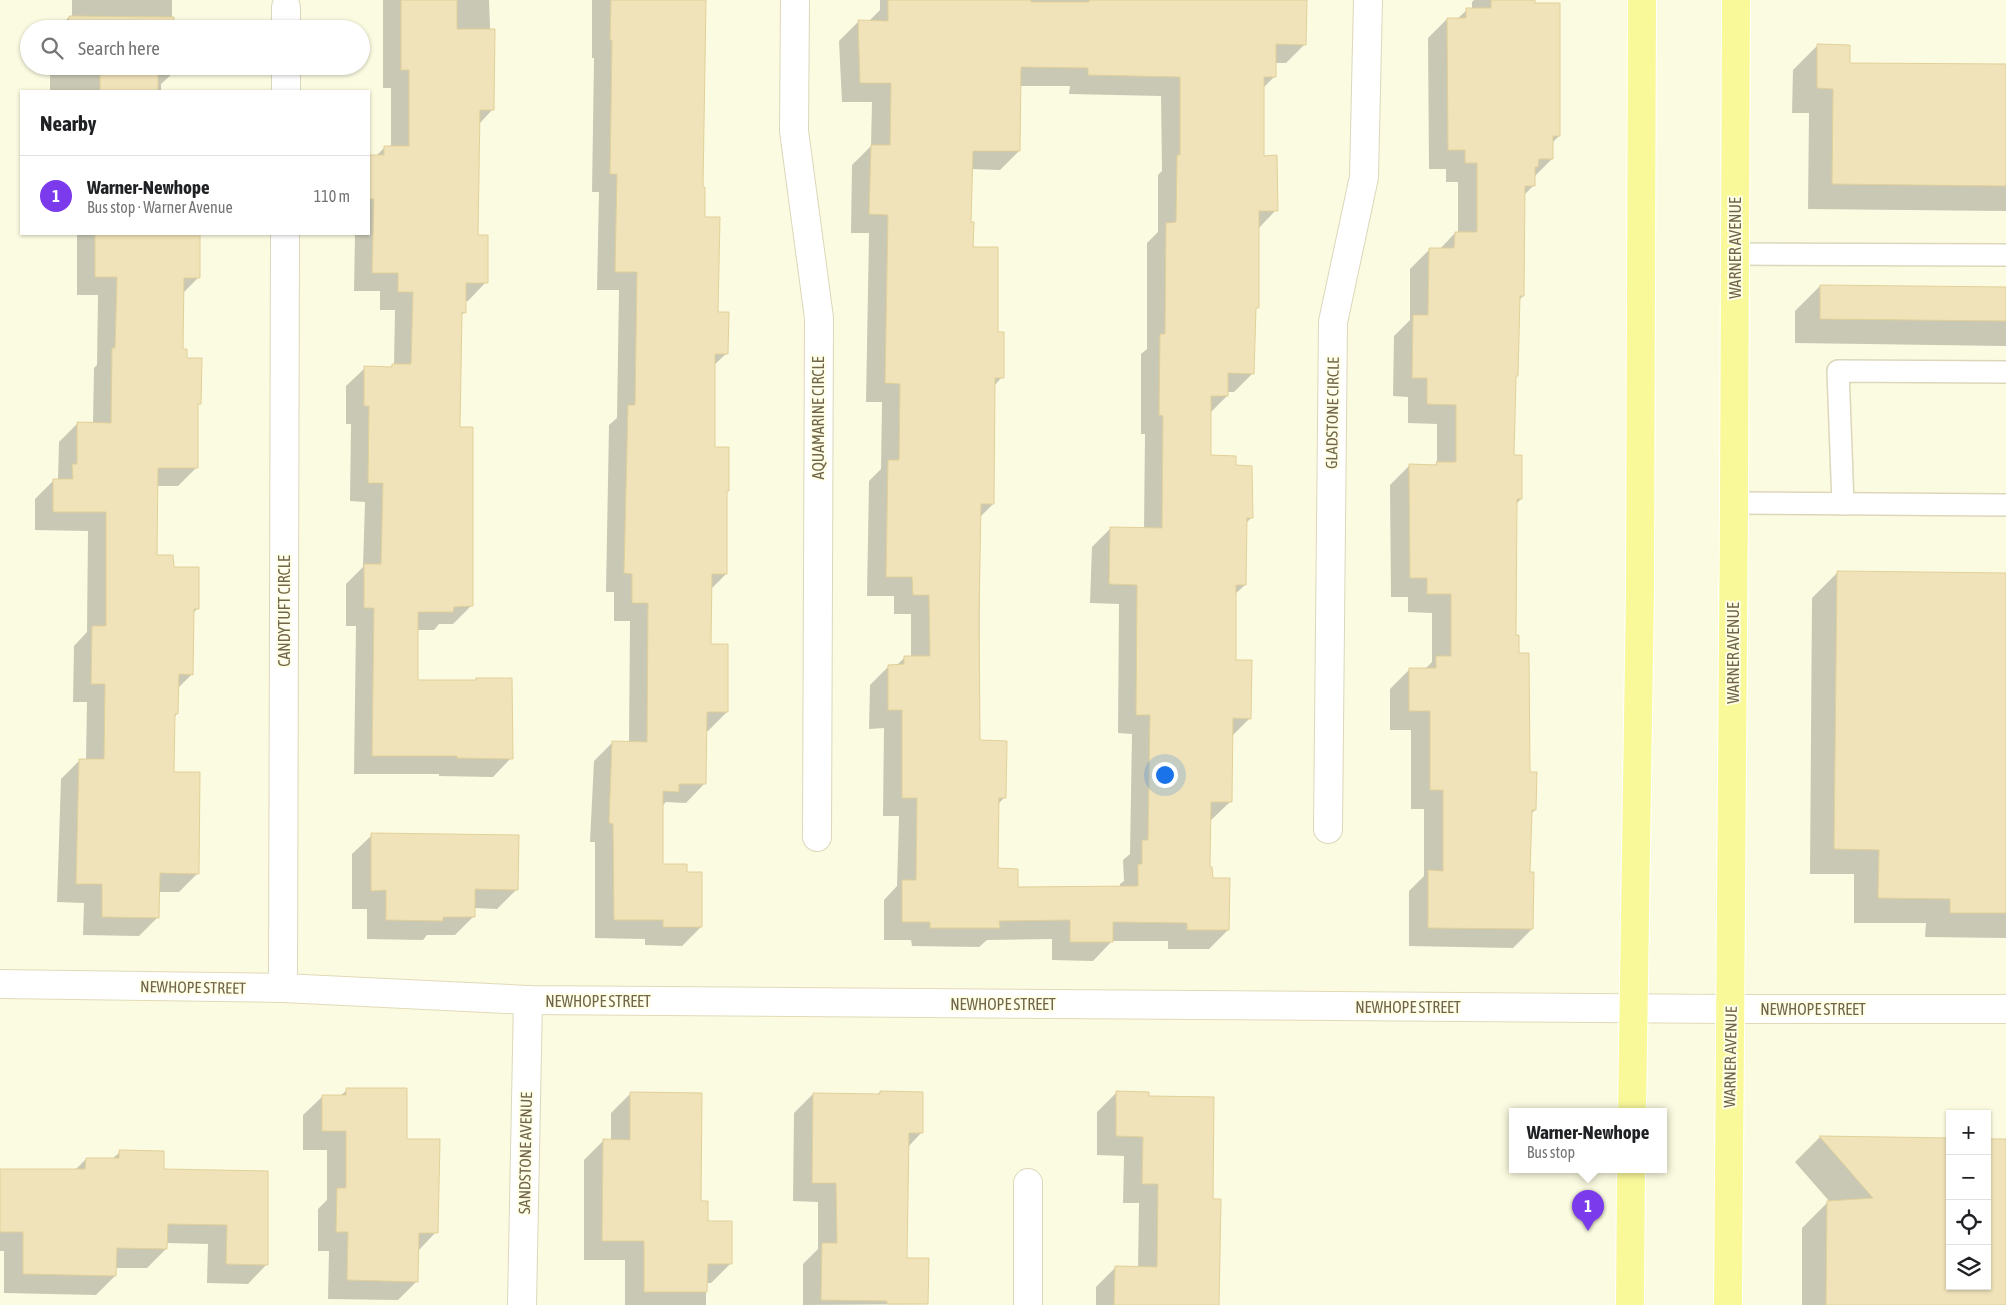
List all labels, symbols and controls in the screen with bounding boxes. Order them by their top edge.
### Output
search box [20,20,370,75]
icon: search [38,34,66,62]
text: Search here [78,37,160,59]
text: Nearby [40,111,96,135]
text: Warner-Newhope [87,176,210,198]
text: 1 [52,187,60,205]
text: 110 m [314,187,350,205]
street label: WARNER AVENUE [1726,197,1744,299]
text: Bus stop · Warner Avenue [87,198,233,216]
street label: AQUAMARINE CIRCLE [809,356,827,479]
street label: GLADSTONE CIRCLE [1322,357,1342,469]
street label: CANDYTUFT CIRCLE [275,555,293,667]
street label: WARNER AVENUE [1724,602,1742,704]
your location [1152,762,1178,788]
street label: NEWHOPE STREET [140,977,246,997]
street label: NEWHOPE STREET [545,992,651,1010]
street label: NEWHOPE STREET [950,995,1056,1013]
street label: NEWHOPE STREET [1355,998,1461,1016]
street label: NEWHOPE STREET [1760,1000,1866,1018]
street label: WARNER AVENUE [1720,1006,1740,1108]
street label: SANDSTONE AVENUE [515,1092,535,1214]
popup [1509,1108,1667,1173]
map controls [1946,1110,1991,1290]
button: + [1946,1110,1991,1155]
text: Warner-Newhope [1527,1121,1649,1143]
text: Bus stop [1527,1143,1575,1161]
button: − [1946,1155,1991,1200]
pin: 1 [1572,1190,1604,1231]
button: locate [1946,1200,1991,1245]
button: layers [1946,1245,1991,1290]

